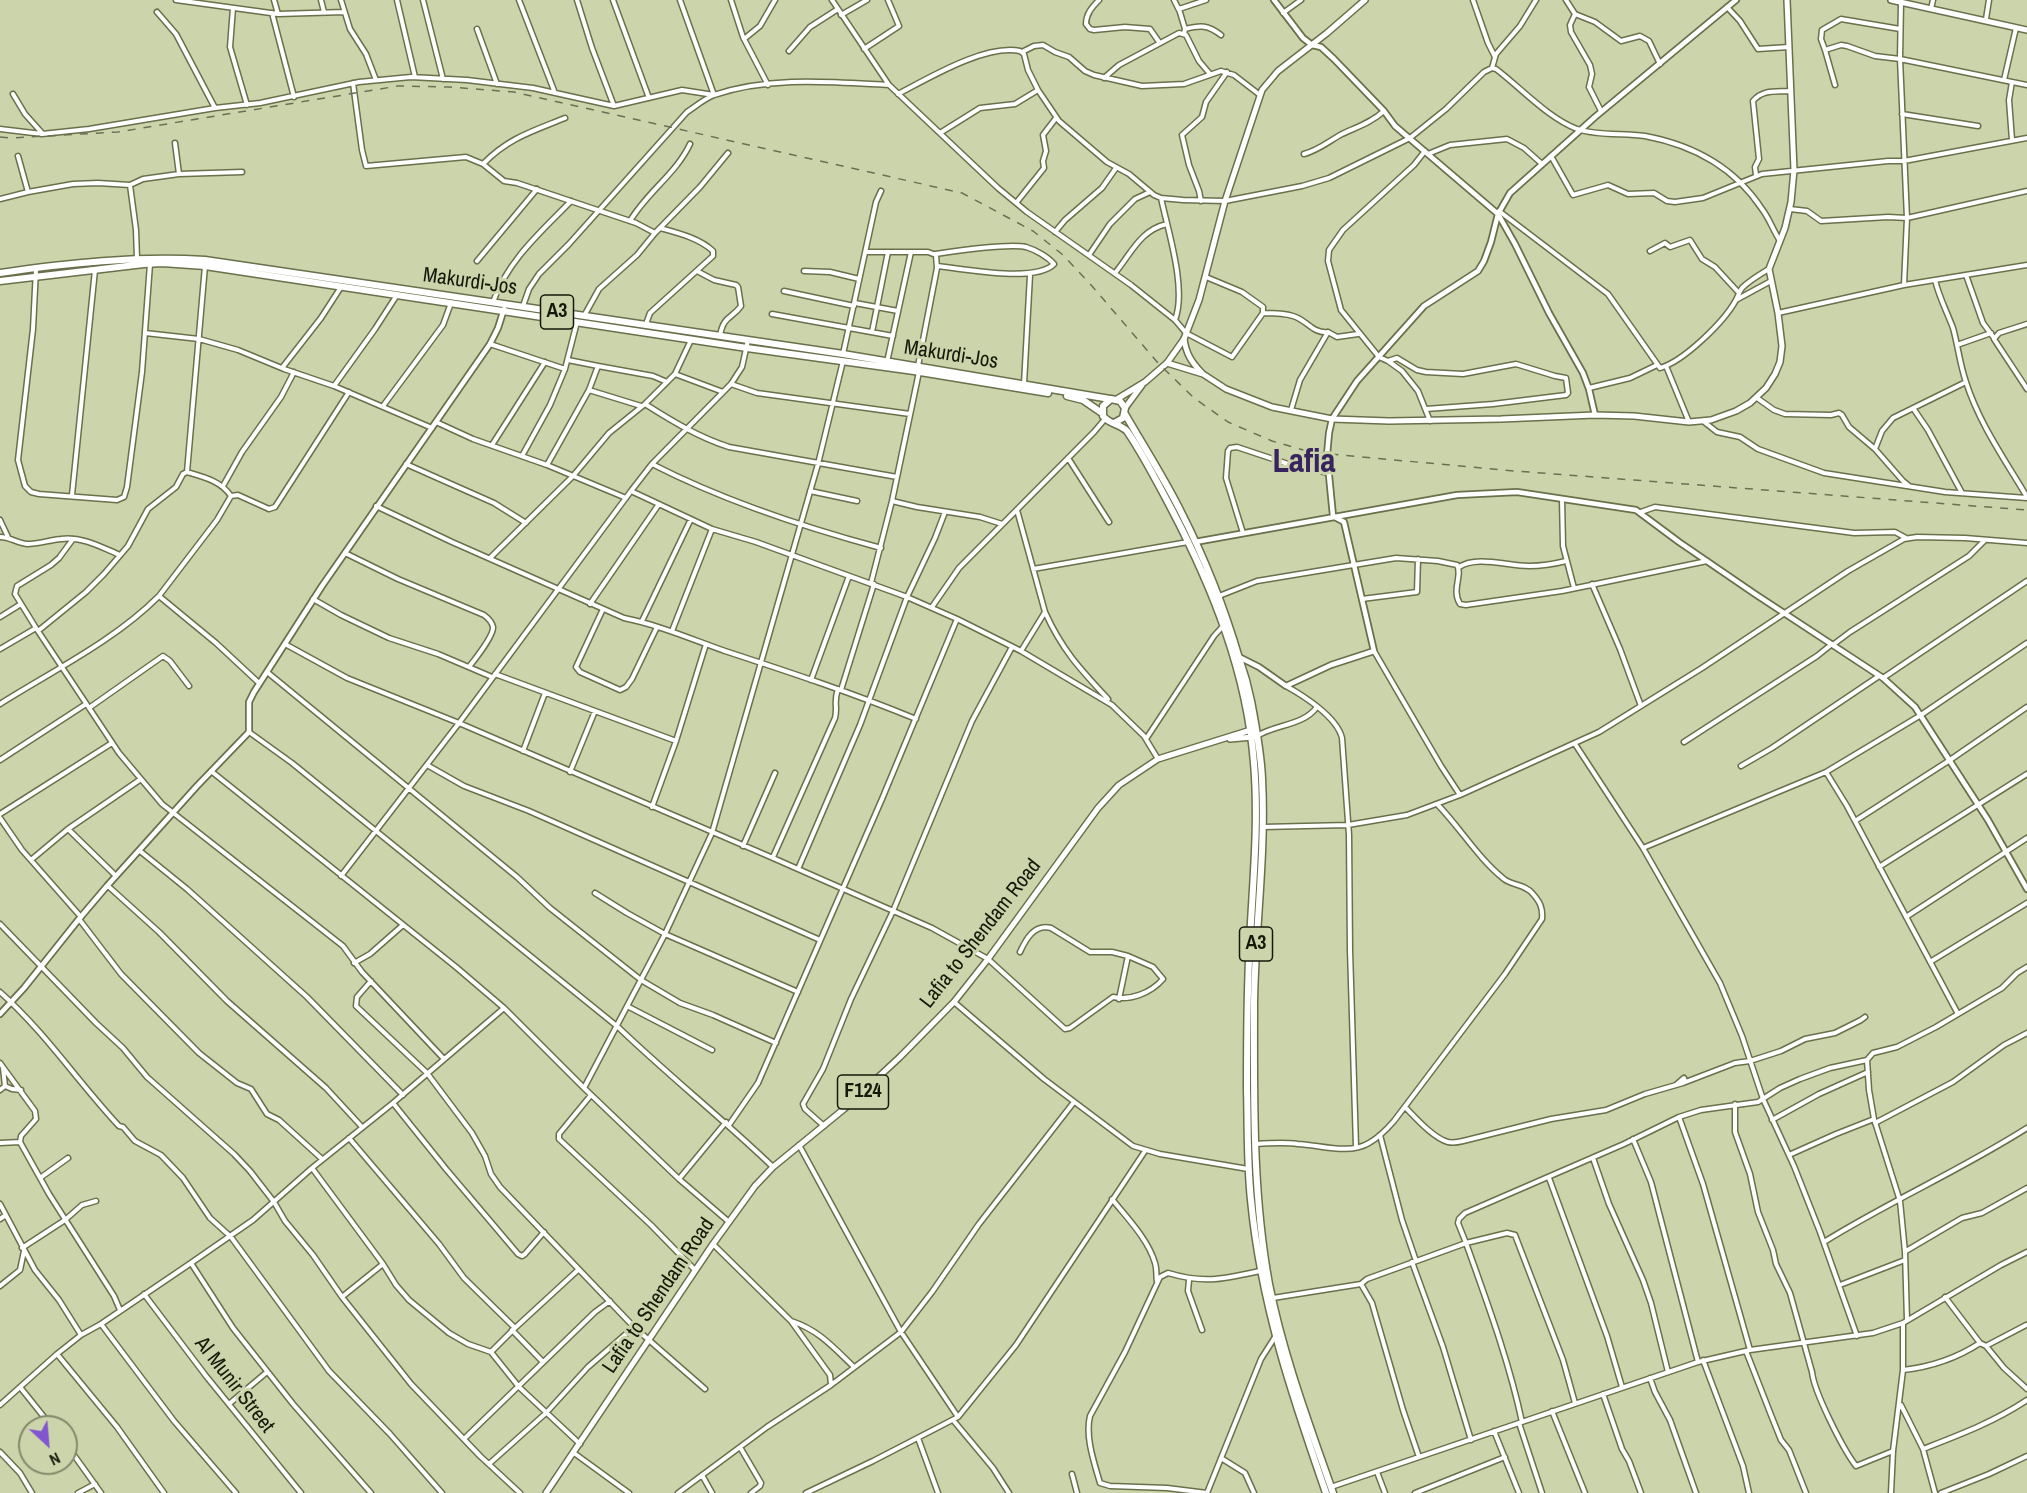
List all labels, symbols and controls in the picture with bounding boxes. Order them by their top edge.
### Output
street label: Makurdi-Jos [421,263,519,301]
road number: A3 [540,295,574,329]
street label: Makurdi-Jos [902,335,1000,375]
district label: Lafia [1272,443,1336,483]
street label: Lafia to Shendam Road [915,855,1047,1013]
road number: A3 [1240,927,1272,961]
road number: F124 [838,1075,888,1109]
street label: Lafia to Shendam Road [598,1214,720,1378]
street label: Al Munir Street [189,1332,279,1438]
north arrow [18,1415,78,1475]
text: N [46,1447,64,1471]

